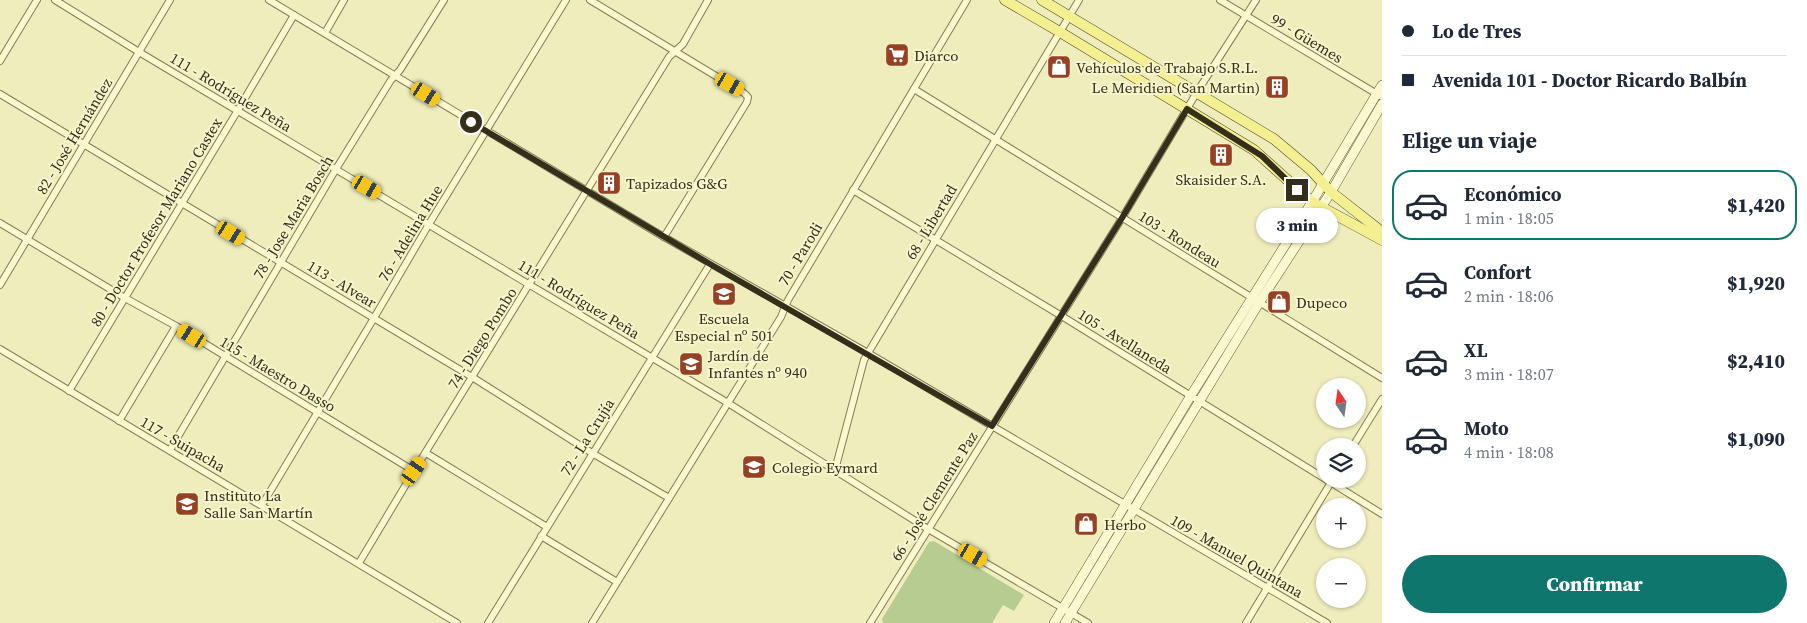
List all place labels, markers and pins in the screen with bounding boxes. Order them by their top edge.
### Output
supermarket icon: Diarco [884,42,910,68]
place label: Diarco [914,45,958,66]
shop icon: Vehículos de Trabajo S.R.L. [1046,54,1072,80]
place label: Vehículos de Trabajo S.R.L. [1076,57,1258,78]
building icon: Le Meridien (San Martin) [1264,74,1290,100]
place label: Le Meridien (San Martin) [1091,77,1260,98]
building icon: Skaisider S.A. [1208,142,1234,168]
place label: Skaisider S.A. [1175,169,1267,190]
building icon: Tapizados G&G [596,170,622,196]
place label: Tapizados G&G [626,173,727,194]
school or university icon: Escuela Especial nº 501 [711,281,737,307]
shop icon: Dupeco [1266,289,1292,315]
place label: Dupeco [1296,292,1347,313]
place label: Escuela Especial nº 501 [674,308,774,346]
place label: Jardín de Infantes nº 940 [707,345,807,383]
school or university icon: Jardín de Infantes nº 940 [678,351,704,377]
school or university icon: Colegio Eymard [741,454,767,480]
place label: Colegio Eymard [772,457,878,478]
place label: Instituto La Salle San Martín [204,485,313,523]
school or university icon: Instituto La Salle San Martín [174,491,200,517]
shop icon: Herbo [1073,511,1099,537]
place label: Herbo [1104,514,1146,535]

